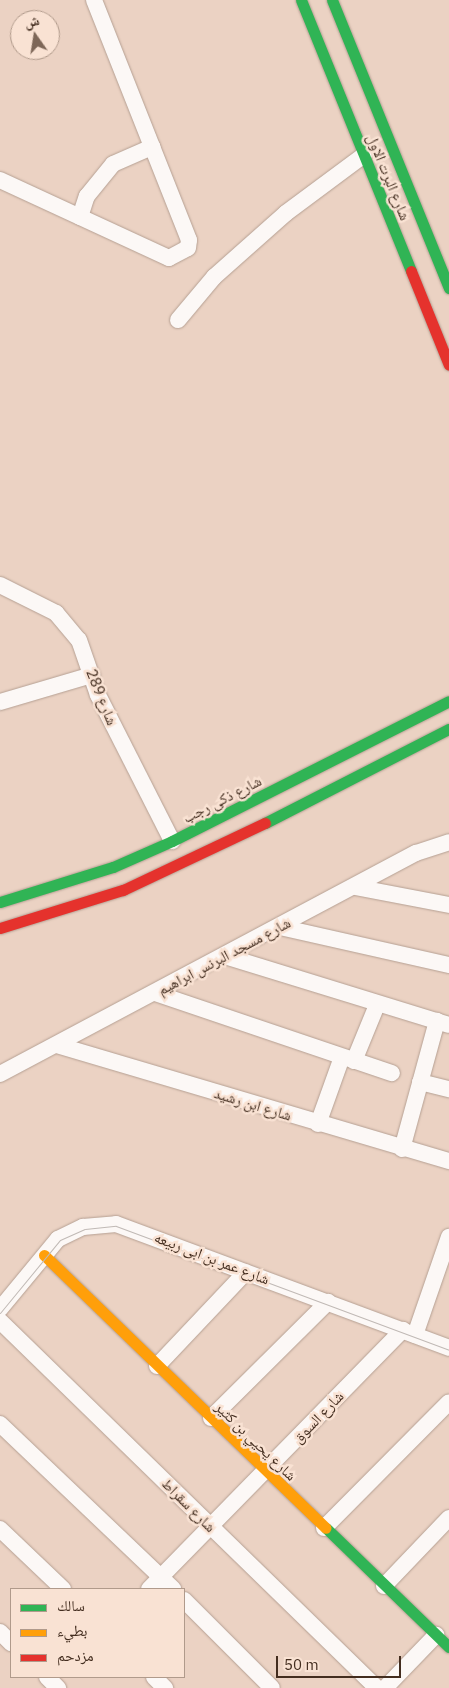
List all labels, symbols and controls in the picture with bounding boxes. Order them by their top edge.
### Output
north arrow [10,10,60,60]
text: ش [23,11,41,32]
street label: شارع البرت الاول [363,131,415,223]
street label: شارع 289 [83,666,121,728]
street label: شارع ذكى رجب [180,771,264,827]
street label: شارع مسجد البرنس ابراهيم [155,913,293,999]
street label: شارع ابن رشيد [212,1084,294,1124]
street label: شارع عمر بن ابى ربيعه [152,1228,272,1288]
street label: شارع السوق [289,1387,347,1447]
street label: شارع يحيي بن كثير [212,1398,300,1484]
street label: شارع سقراط [158,1474,220,1536]
legend [10,1588,185,1678]
text: سالك [57,1596,85,1615]
text: بطيء [57,1621,87,1640]
text: مزدحم [57,1646,94,1665]
scale bar [279,1646,404,1678]
text: 50 m [284,1655,319,1674]

